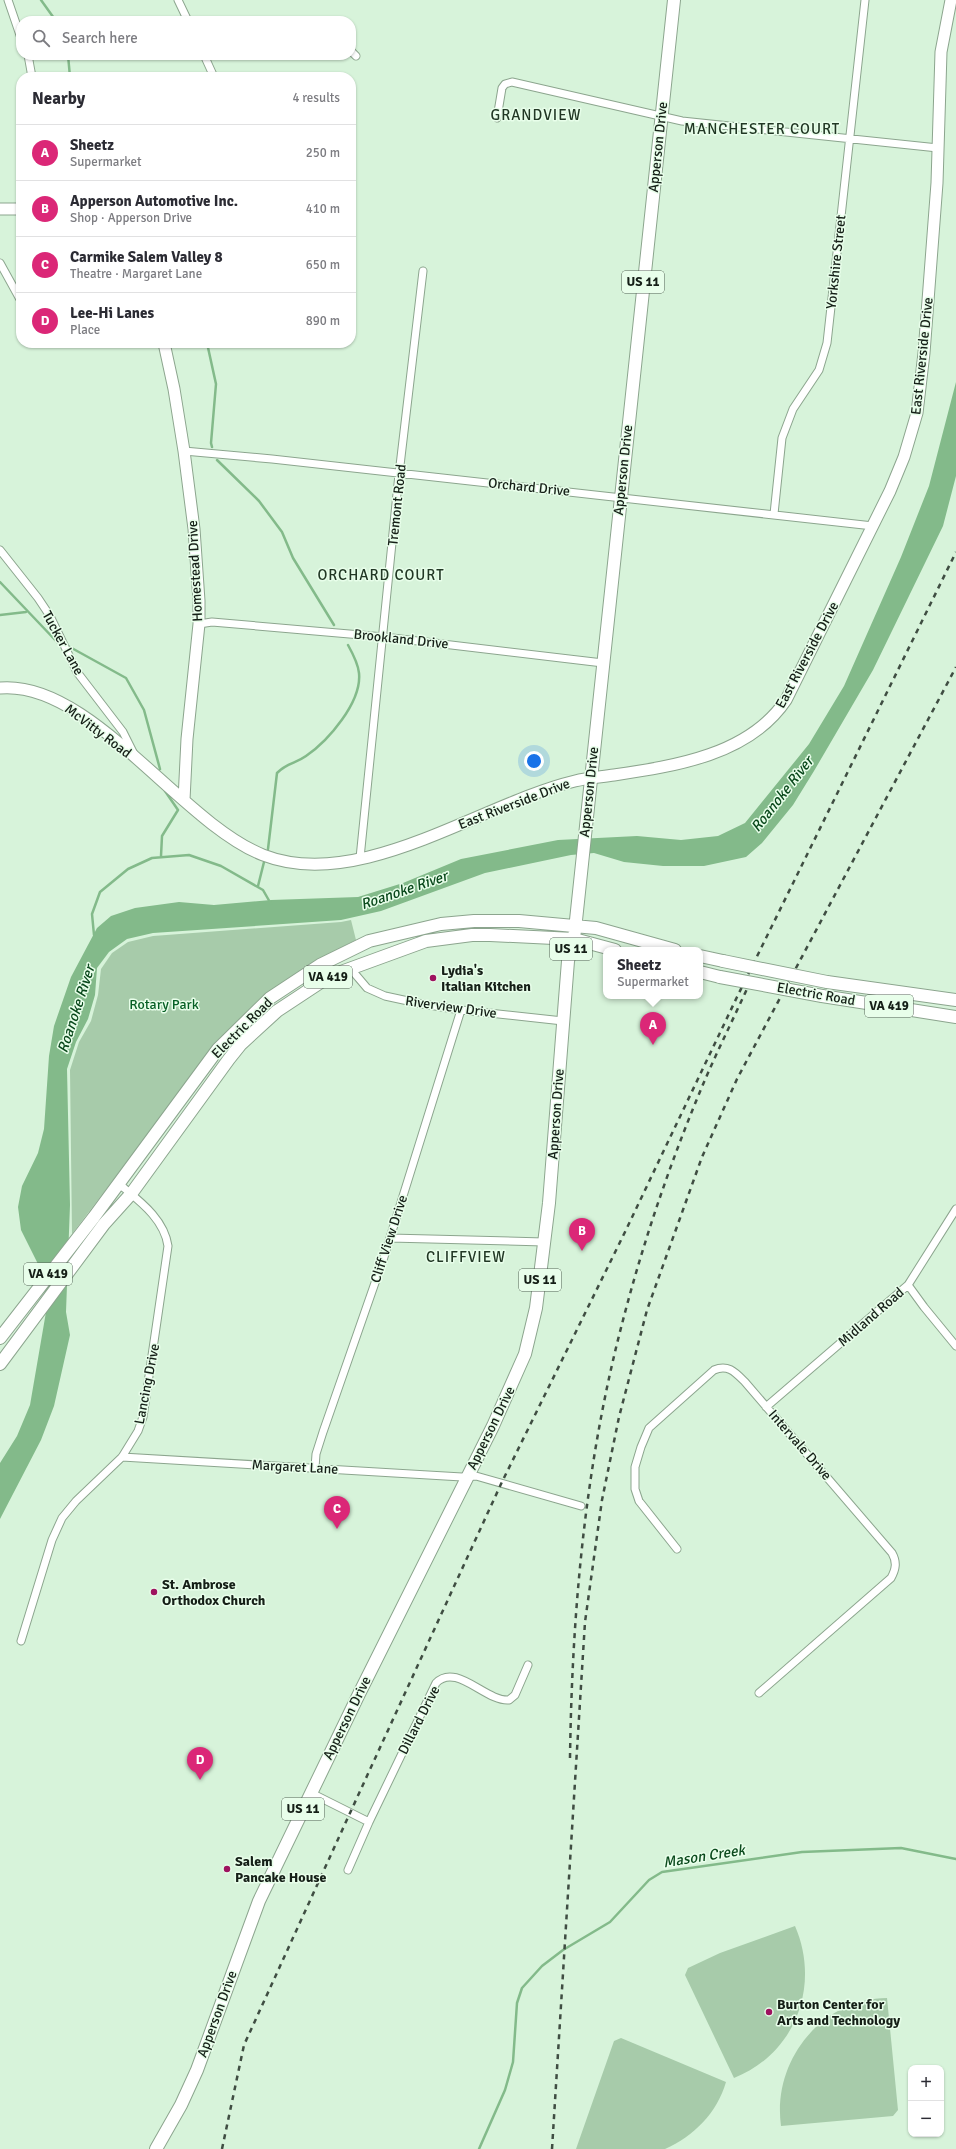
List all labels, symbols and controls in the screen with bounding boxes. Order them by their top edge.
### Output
search box [16,16,356,60]
icon: search [30,27,52,49]
text: Search here [62,29,138,47]
text: Nearby [32,88,85,109]
text: 4 results [292,90,340,106]
street label: Apperson Drive [645,101,671,193]
district label: GRANDVIEW [491,106,581,124]
district label: MANCHESTER COURT [684,120,840,138]
text: Sheetz [70,136,114,154]
text: A [41,145,49,161]
text: 250 m [306,145,340,161]
text: Supermarket [70,154,142,170]
text: Apperson Automotive Inc. [70,192,238,210]
text: B [41,201,49,217]
text: 410 m [306,201,340,217]
text: Shop · Apperson Drive [70,210,192,226]
street label: Yorkshire Street [823,214,849,310]
text: Carmike Salem Valley 8 [70,248,223,266]
text: C [41,257,49,273]
text: 650 m [306,257,340,273]
text: Theatre · Margaret Lane [70,266,202,282]
road number: US 11 [622,271,664,293]
street label: East Riverside Drive [907,296,937,416]
text: Lee-Hi Lanes [70,304,154,322]
text: D [41,313,49,329]
text: 890 m [306,313,340,329]
text: Place [70,322,100,338]
street label: Apperson Drive [610,424,636,516]
street label: Tremont Road [384,463,410,547]
street label: Orchard Drive [487,474,571,500]
street label: Homestead Drive [184,520,206,622]
district label: ORCHARD COURT [317,566,445,584]
street label: East Riverside Drive [772,599,842,711]
street label: Tucker Lane [38,608,88,678]
street label: Brookland Drive [353,626,449,652]
street label: McVitty Road [61,700,135,762]
street label: Apperson Drive [576,746,602,838]
your location [524,751,544,771]
water label: Roanoke River [747,751,819,835]
street label: East Riverside Drive [456,775,572,833]
water label: Roanoke River [358,866,452,913]
road number: US 11 [550,938,592,960]
popup [603,947,703,999]
text: Sheetz [617,956,661,974]
water label: Roanoke River [53,961,99,1055]
place label: Lydia's Italian Kitchen [441,962,531,995]
road number: VA 419 [304,966,352,988]
marker: Lydia's Italian Kitchen [428,973,438,983]
text: Supermarket [617,974,689,990]
street label: Electric Road [776,979,856,1009]
street label: Riverview Drive [404,992,498,1022]
street label: Electric Road [208,994,276,1062]
road number: VA 419 [865,995,913,1017]
park label: Rotary Park [129,996,199,1013]
pin: A [640,1012,666,1045]
street label: Apperson Drive [544,1068,568,1160]
street label: Cliff View Drive [367,1193,411,1285]
pin: B [569,1218,595,1251]
district label: CLIFFVIEW [426,1248,506,1266]
road number: VA 419 [24,1263,72,1285]
road number: US 11 [519,1269,561,1291]
street label: Midland Road [835,1284,907,1350]
street label: Lancing Drive [131,1342,163,1426]
street label: Apperson Drive [463,1383,519,1473]
street label: Intervale Drive [765,1406,835,1484]
street label: Margaret Lane [251,1456,339,1478]
pin: C [324,1496,350,1529]
place label: St. Ambrose Orthodox Church [162,1576,266,1609]
marker: St. Ambrose Orthodox Church [149,1587,159,1597]
street label: Apperson Drive [319,1673,375,1763]
street label: Dillard Drive [394,1683,444,1757]
pin: D [187,1747,213,1780]
road number: US 11 [282,1798,324,1820]
water label: Mason Creek [662,1840,748,1871]
place label: Salem Pancake House [235,1853,327,1886]
marker: Salem Pancake House [222,1864,232,1874]
street label: Apperson Drive [193,1968,241,2060]
place label: Burton Center for Arts and Technology [777,1996,900,2029]
marker: Burton Center for Arts and Technology [764,2007,774,2017]
map controls [908,2065,944,2137]
button: + [908,2065,944,2101]
button: − [908,2101,944,2137]

